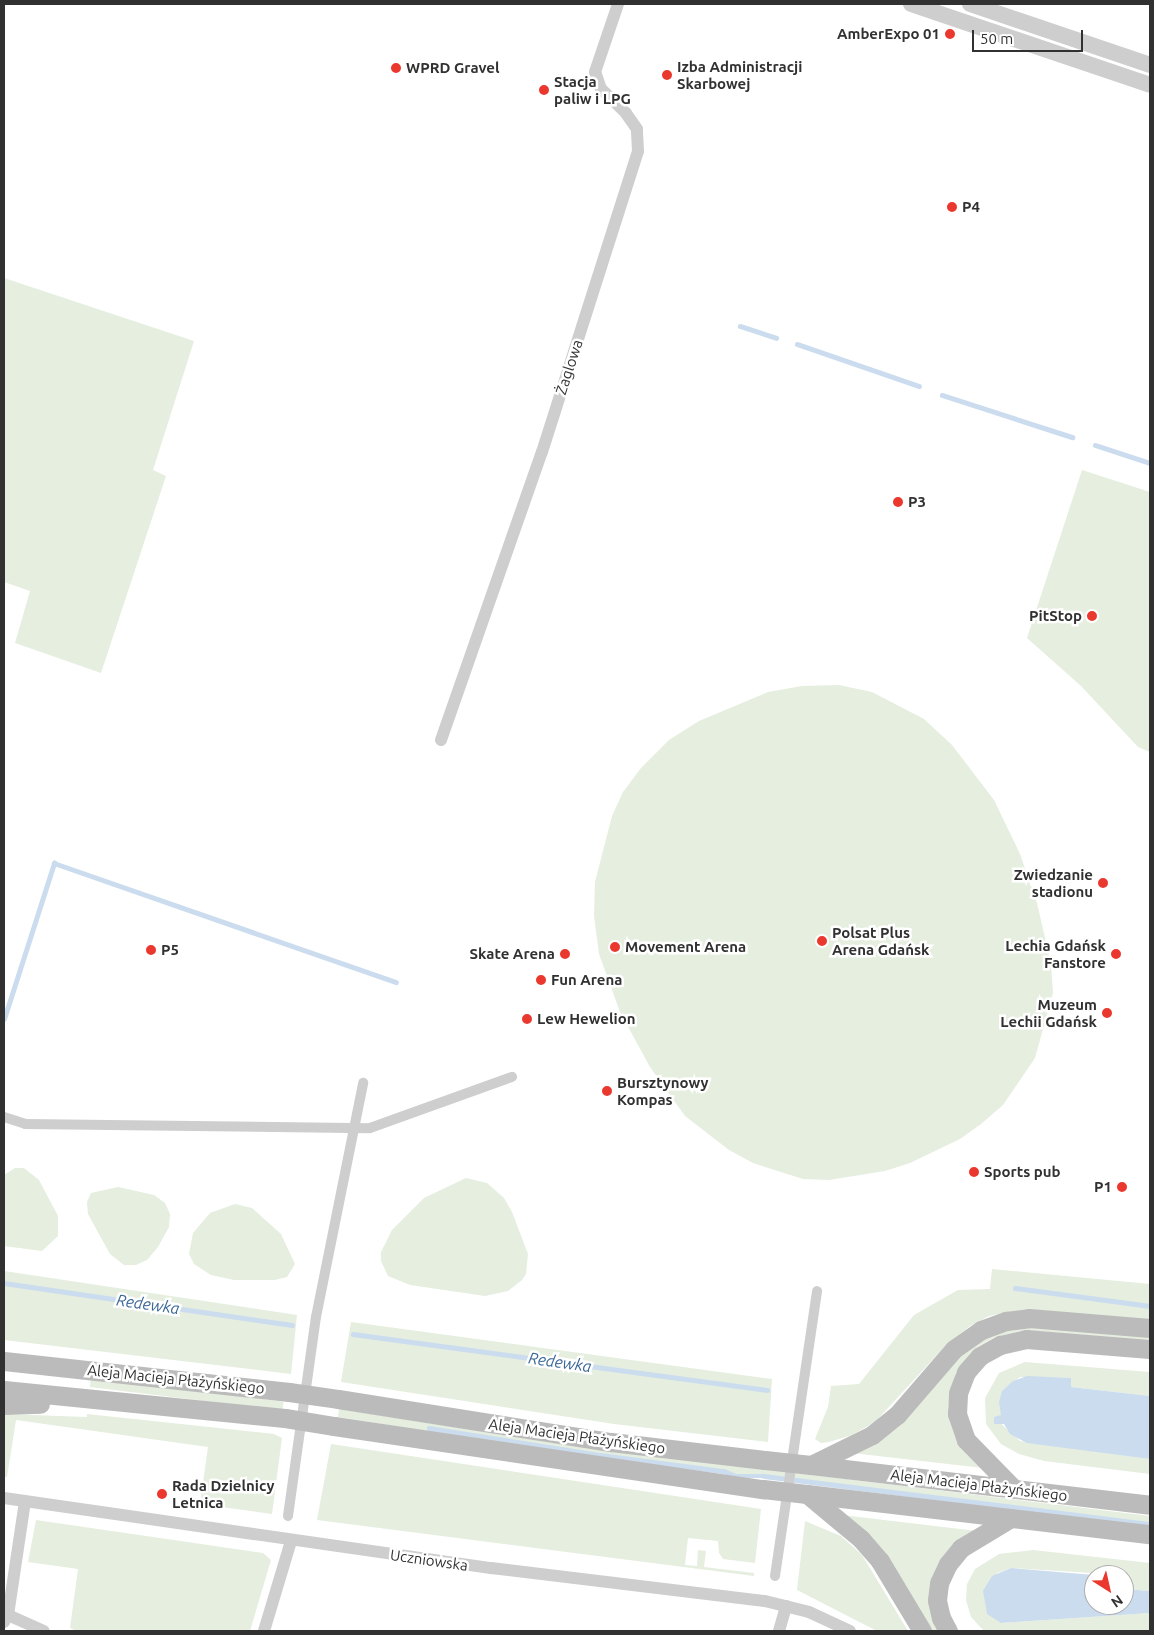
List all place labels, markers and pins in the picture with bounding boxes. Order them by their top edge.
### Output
place label: AmberExpo 01 [837,25,940,43]
marker: AmberExpo 01 [944,28,956,40]
place label: Izba Administracji Skarbowej [677,57,802,92]
place label: WPRD Gravel [406,59,499,77]
marker: WPRD Gravel [390,62,402,74]
marker: Izba Administracji Skarbowej [661,69,673,81]
place label: Stacja paliw i LPG [554,72,631,107]
marker: Stacja paliw i LPG [538,84,550,96]
place label: P4 [962,198,980,216]
marker: P4 [946,201,958,213]
place label: P3 [908,493,926,511]
marker: P3 [892,496,904,508]
place label: PitStop [1029,607,1082,625]
marker: PitStop [1086,610,1098,622]
place label: Zwiedzanie stadionu [1014,865,1093,900]
marker: Zwiedzanie stadionu [1097,877,1109,889]
place label: Polsat Plus Arena Gdańsk [832,923,929,958]
marker: Polsat Plus Arena Gdańsk [816,935,828,947]
place label: Lechia Gdańsk Fanstore [1005,936,1106,971]
place label: Movement Arena [625,938,746,956]
place label: P5 [161,941,179,959]
marker: Movement Arena [609,941,621,953]
marker: P5 [145,944,157,956]
place label: Skate Arena [469,945,555,963]
marker: Skate Arena [559,948,571,960]
marker: Lechia Gdańsk Fanstore [1110,948,1122,960]
place label: Fun Arena [551,971,622,989]
marker: Fun Arena [535,974,547,986]
place label: Muzeum Lechii Gdańsk [1000,995,1097,1030]
marker: Muzeum Lechii Gdańsk [1101,1007,1113,1019]
place label: Lew Hewelion [537,1010,635,1028]
marker: Lew Hewelion [521,1013,533,1025]
place label: Bursztynowy Kompas [617,1073,708,1108]
marker: Bursztynowy Kompas [601,1085,613,1097]
place label: Sports pub [984,1163,1061,1181]
marker: Sports pub [968,1166,980,1178]
place label: P1 [1094,1178,1112,1196]
marker: P1 [1116,1181,1128,1193]
place label: Rada Dzielnicy Letnica [172,1476,274,1511]
marker: Rada Dzielnicy Letnica [156,1488,168,1500]

